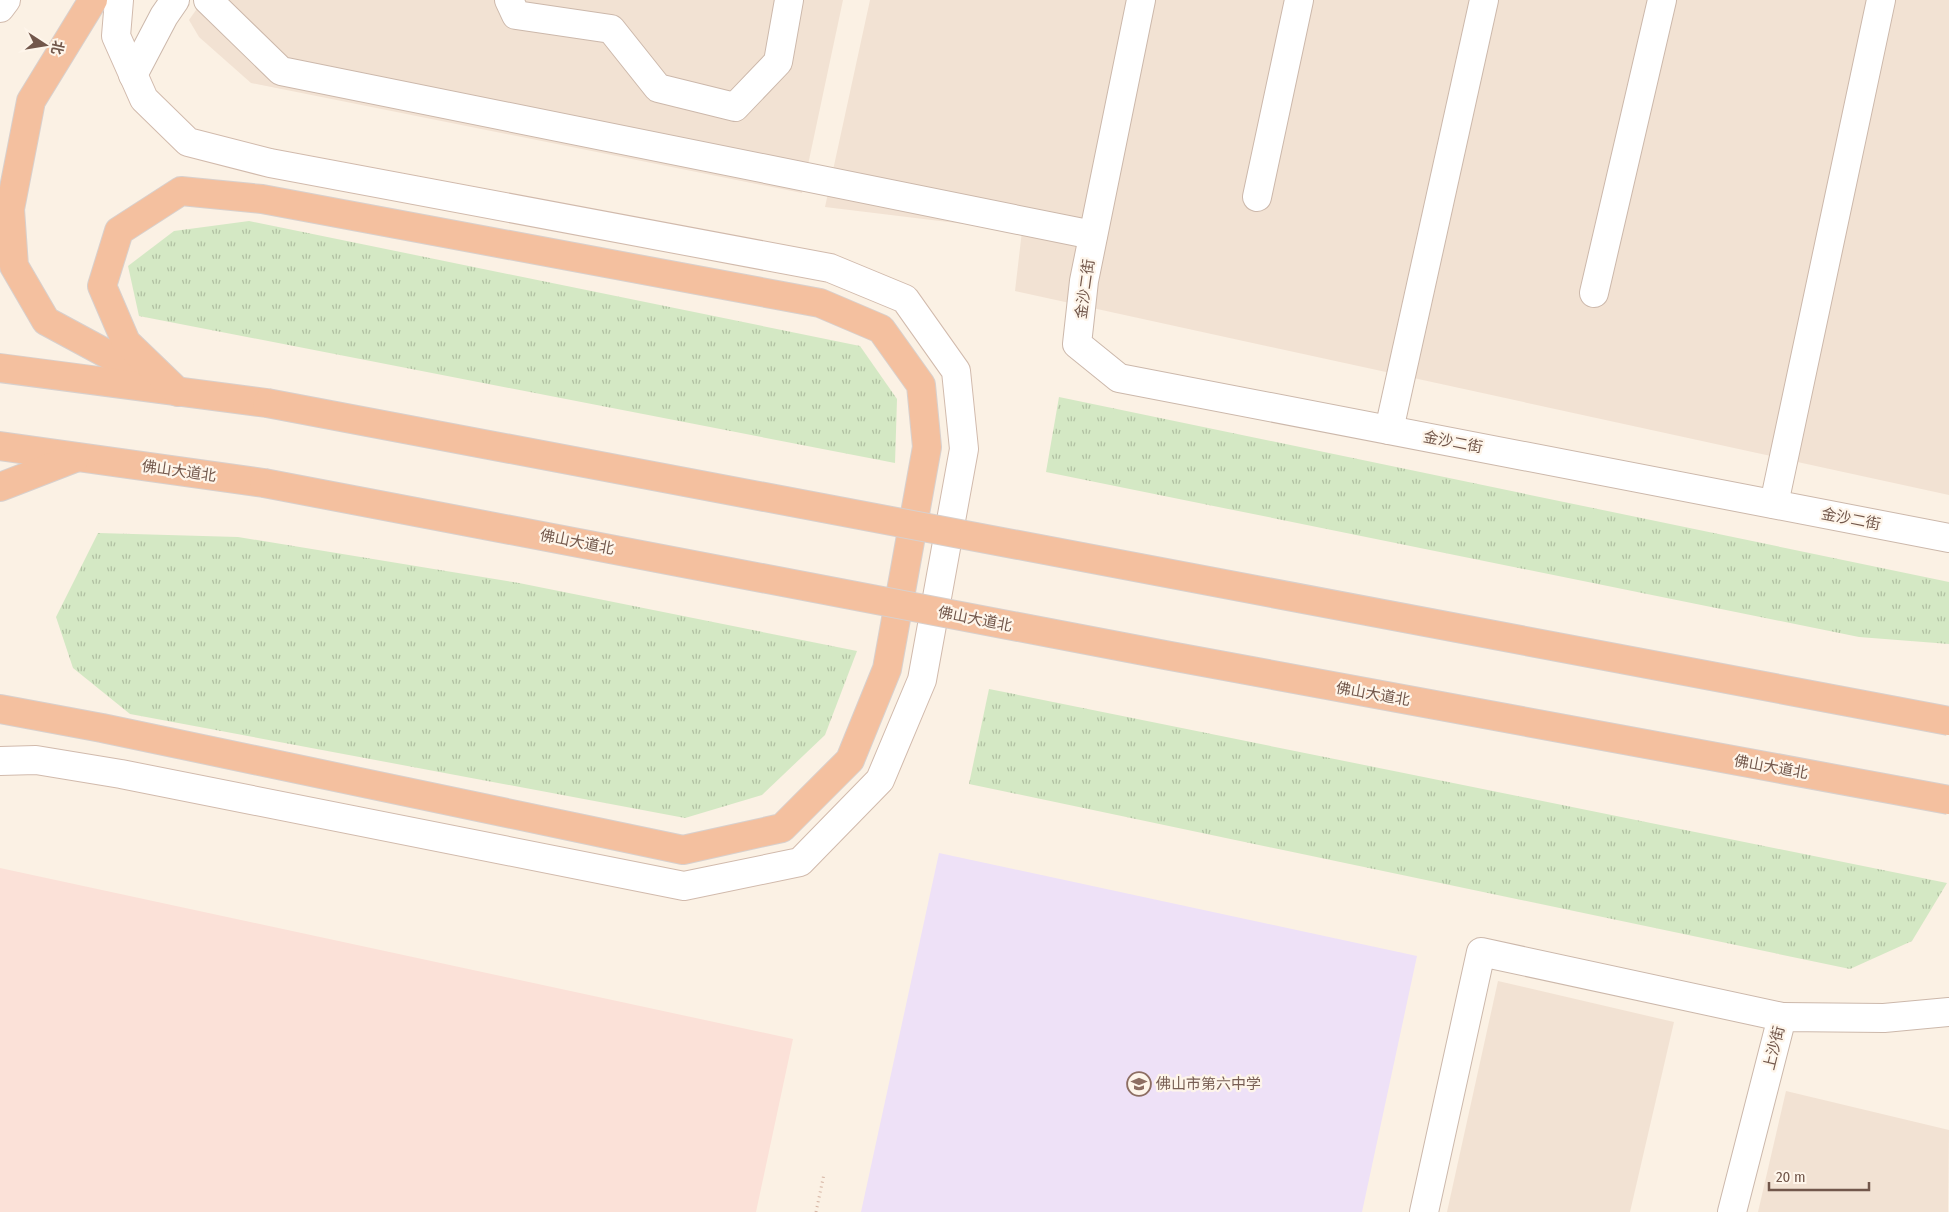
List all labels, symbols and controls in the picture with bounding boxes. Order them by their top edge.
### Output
north arrow [20,20,70,70]
text: 北 [47,39,67,56]
street label: 金沙二街 [1072,258,1098,320]
street label: 金沙二街 [1422,427,1484,457]
street label: 佛山大道北 [141,457,217,485]
street label: 金沙二街 [1820,504,1882,534]
street label: 佛山大道北 [538,526,616,558]
street label: 佛山大道北 [936,603,1014,635]
street label: 佛山大道北 [1334,679,1412,709]
street label: 佛山大道北 [1732,752,1810,782]
street label: 上沙街 [1760,1024,1788,1072]
school or university icon: 佛山市第六中学 [1126,1071,1152,1097]
place label: 佛山市第六中学 [1156,1075,1261,1093]
scale bar [1769,1160,1869,1192]
text: 20 m [1776,1168,1806,1186]

